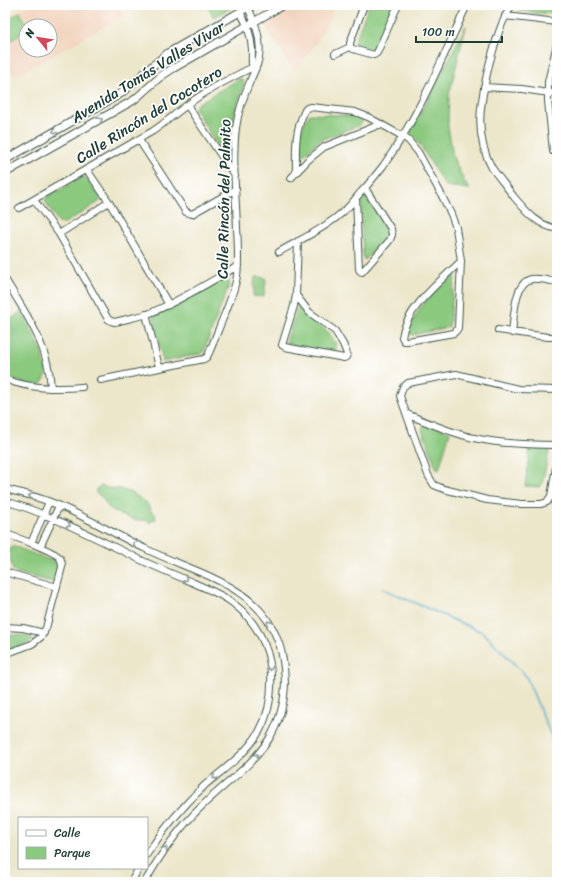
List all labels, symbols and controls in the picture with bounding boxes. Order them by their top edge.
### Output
street label: Avenida Tomás Valles Vivar [65,14,231,131]
north arrow [18,18,58,58]
scale bar [416,18,502,44]
text: 100 m [422,21,455,43]
text: N [19,25,40,42]
street label: Calle Rincón del Cocotero [71,59,228,171]
one-way arrow [96,117,103,124]
street label: Calle Rincón del Palmito [210,118,238,279]
one-way arrow [52,126,59,133]
one-way arrow [27,492,34,501]
one-way arrow [63,520,71,528]
one-way arrow [132,541,139,549]
one-way arrow [182,575,189,583]
one-way arrow [266,620,274,627]
one-way arrow [265,665,274,671]
one-way arrow [251,753,258,761]
one-way arrow [212,773,219,780]
legend [18,817,148,869]
text: Calle [54,822,81,844]
text: Parque [54,842,91,864]
one-way arrow [160,846,167,853]

